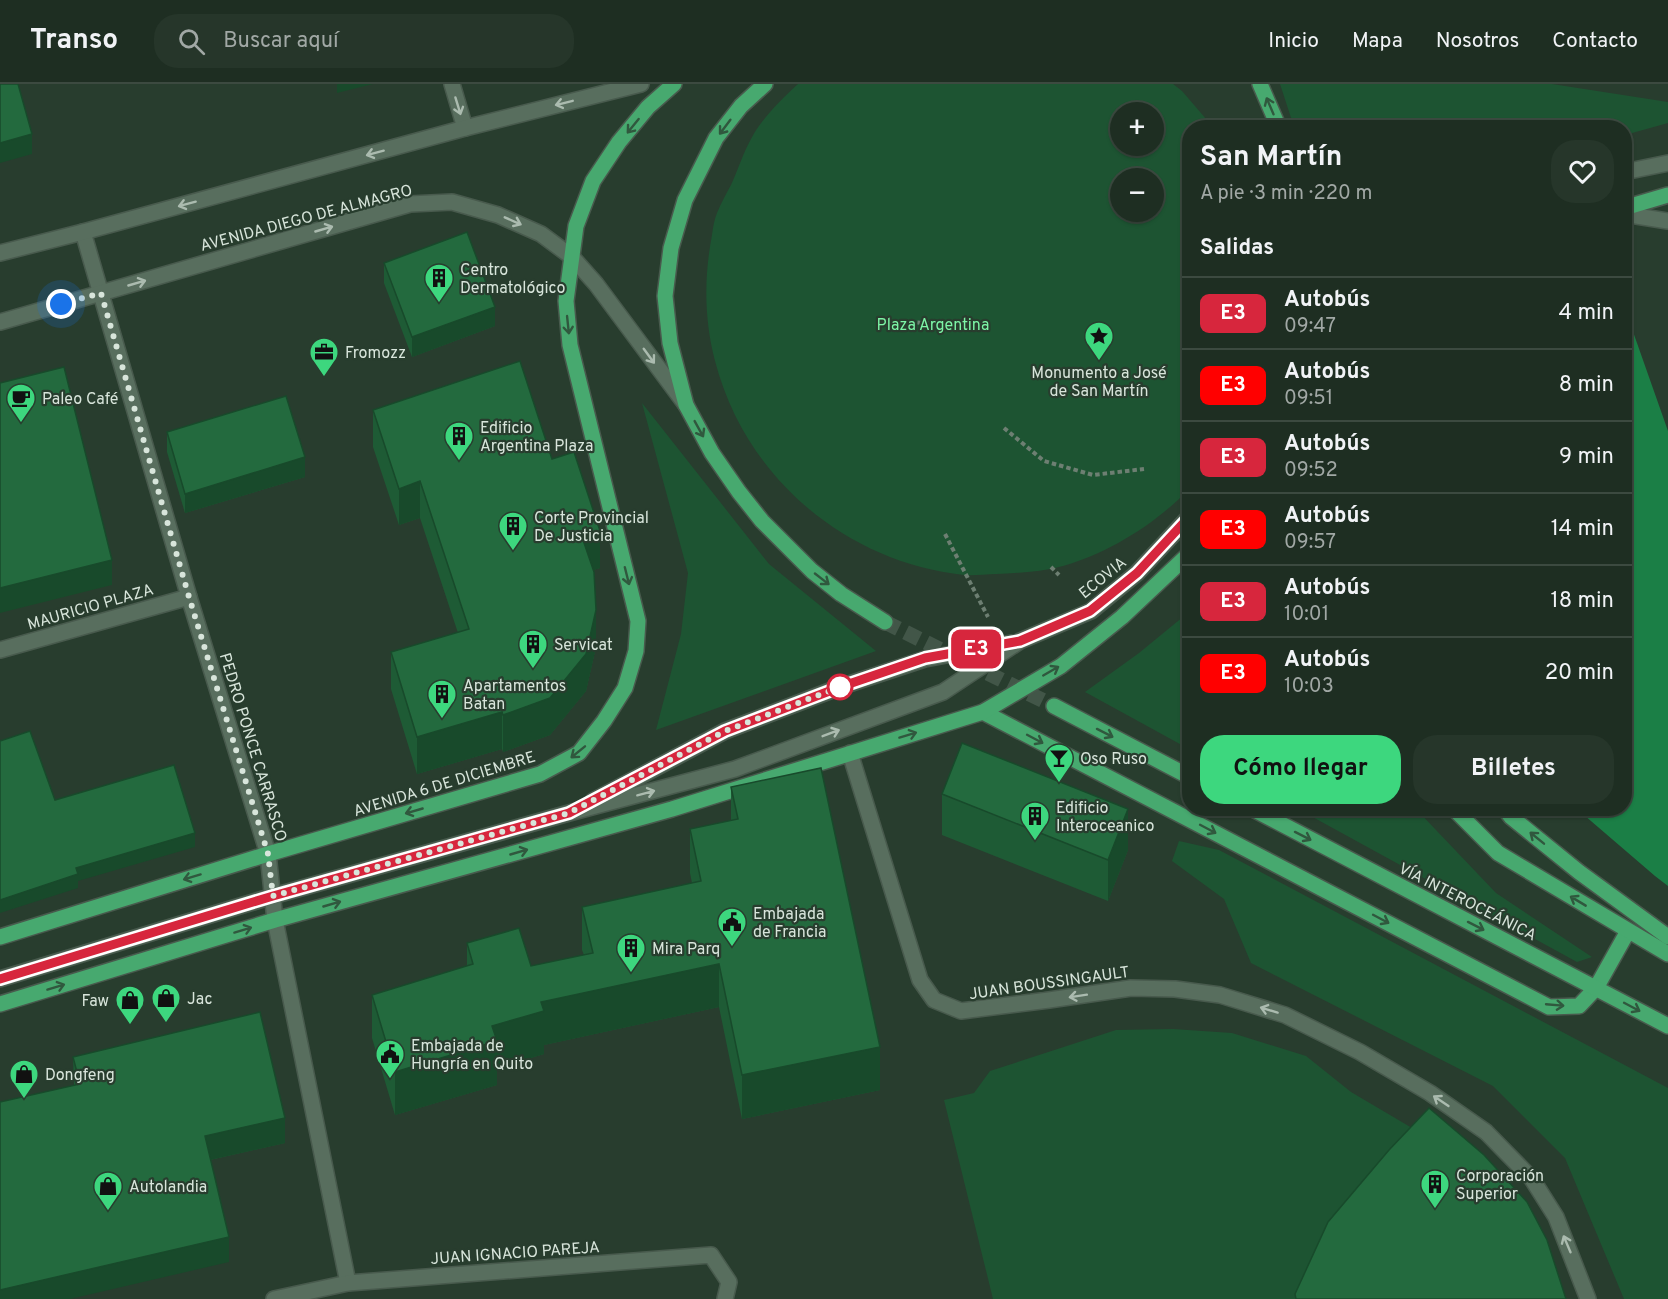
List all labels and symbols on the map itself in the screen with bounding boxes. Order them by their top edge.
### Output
one-way arrow [453,96,464,115]
one-way arrow [1264,97,1275,115]
one-way arrow [554,98,573,110]
one-way arrow [627,117,640,133]
one-way arrow [719,118,731,134]
one-way arrow [366,147,385,159]
street label: AVENIDA DIEGO DE ALMAGRO [198,181,415,257]
one-way arrow [178,199,197,210]
one-way arrow [503,216,521,227]
one-way arrow [315,223,334,234]
place label: Centro Dermatológico [460,261,566,299]
building icon: Centro Dermatológico [423,262,455,304]
one-way arrow [127,276,146,288]
your location [46,289,76,319]
one-way arrow [563,314,574,334]
park label: Plaza Argentina [877,316,989,336]
place icon: Monumento a José de San Martín [1083,320,1115,362]
office icon: Fromozz [308,336,340,378]
place label: Fromozz [345,344,406,364]
one-way arrow [643,347,655,363]
place label: Monumento a José de San Martín [1031,364,1167,402]
cafe icon: Paleo Café [5,382,37,424]
place label: Paleo Café [42,390,118,410]
place label: Edificio Argentina Plaza [480,419,593,457]
building icon: Edificio Argentina Plaza [443,420,475,462]
one-way arrow [693,420,705,437]
place label: Corte Provincial De Justicia [534,509,649,547]
building icon: Corte Provincial De Justicia [497,510,529,552]
street label: ECOVIA [1075,553,1131,604]
one-way arrow [622,566,634,585]
one-way arrow [814,572,830,585]
street label: MAURICIO PLAZA [25,580,156,636]
building icon: Servicat [517,628,549,670]
line badge: E3 [949,630,1003,668]
place label: Servicat [554,636,613,656]
street label: PEDRO PONCE CARRASCO [214,651,290,844]
one-way arrow [1042,665,1059,677]
unlabelled marker [827,674,853,700]
place label: Apartamentos Batan [463,677,566,715]
building icon: Apartamentos Batan [426,678,458,720]
one-way arrow [821,727,840,738]
one-way arrow [1096,728,1114,739]
one-way arrow [898,729,917,740]
one-way arrow [1026,733,1043,745]
bar icon: Oso Ruso [1043,742,1075,784]
one-way arrow [570,745,586,758]
street label: AVENIDA 6 DE DICIEMBRE [351,748,538,822]
place label: Oso Ruso [1080,750,1147,770]
one-way arrow [636,787,655,798]
place label: Edificio Interoceanico [1056,799,1154,837]
building icon: Edificio Interoceanico [1019,800,1051,842]
one-way arrow [405,806,424,817]
one-way arrow [1199,823,1216,835]
one-way arrow [1293,830,1311,842]
one-way arrow [1530,832,1546,845]
one-way arrow [510,845,529,857]
street label: VÍA INTEROCEÁNICA [1395,858,1540,946]
one-way arrow [183,873,202,884]
one-way arrow [1570,894,1587,906]
one-way arrow [322,898,341,910]
place label: Embajada de Francia [753,905,826,943]
public building icon: Embajada de Francia [716,906,748,948]
one-way arrow [1372,913,1389,925]
one-way arrow [1466,920,1484,932]
one-way arrow [233,924,252,935]
building icon: Mira Parq [615,932,647,974]
place label: Mira Parq [652,940,720,960]
street label: JUAN BOUSSINGAULT [968,963,1131,1005]
one-way arrow [46,981,65,992]
shop icon: Jac [150,982,182,1024]
shop icon: Faw [114,984,146,1026]
place label: Jac [187,990,212,1010]
one-way arrow [1068,991,1088,1002]
place label: Faw [82,992,109,1012]
one-way arrow [1544,1000,1564,1011]
one-way arrow [1623,1001,1640,1013]
one-way arrow [1260,1004,1279,1015]
place label: Embajada de Hungría en Quito [411,1037,533,1075]
public building icon: Embajada de Hungría en Quito [374,1038,406,1080]
shop icon: Dongfeng [8,1058,40,1100]
place label: Dongfeng [45,1066,115,1086]
one-way arrow [1433,1095,1450,1107]
place label: Corporación Superior [1456,1167,1544,1205]
building icon: Corporación Superior [1419,1168,1451,1210]
shop icon: Autolandia [92,1170,124,1212]
place label: Autolandia [129,1178,207,1198]
one-way arrow [1561,1236,1573,1254]
street label: JUAN IGNACIO PAREJA [430,1238,601,1270]

